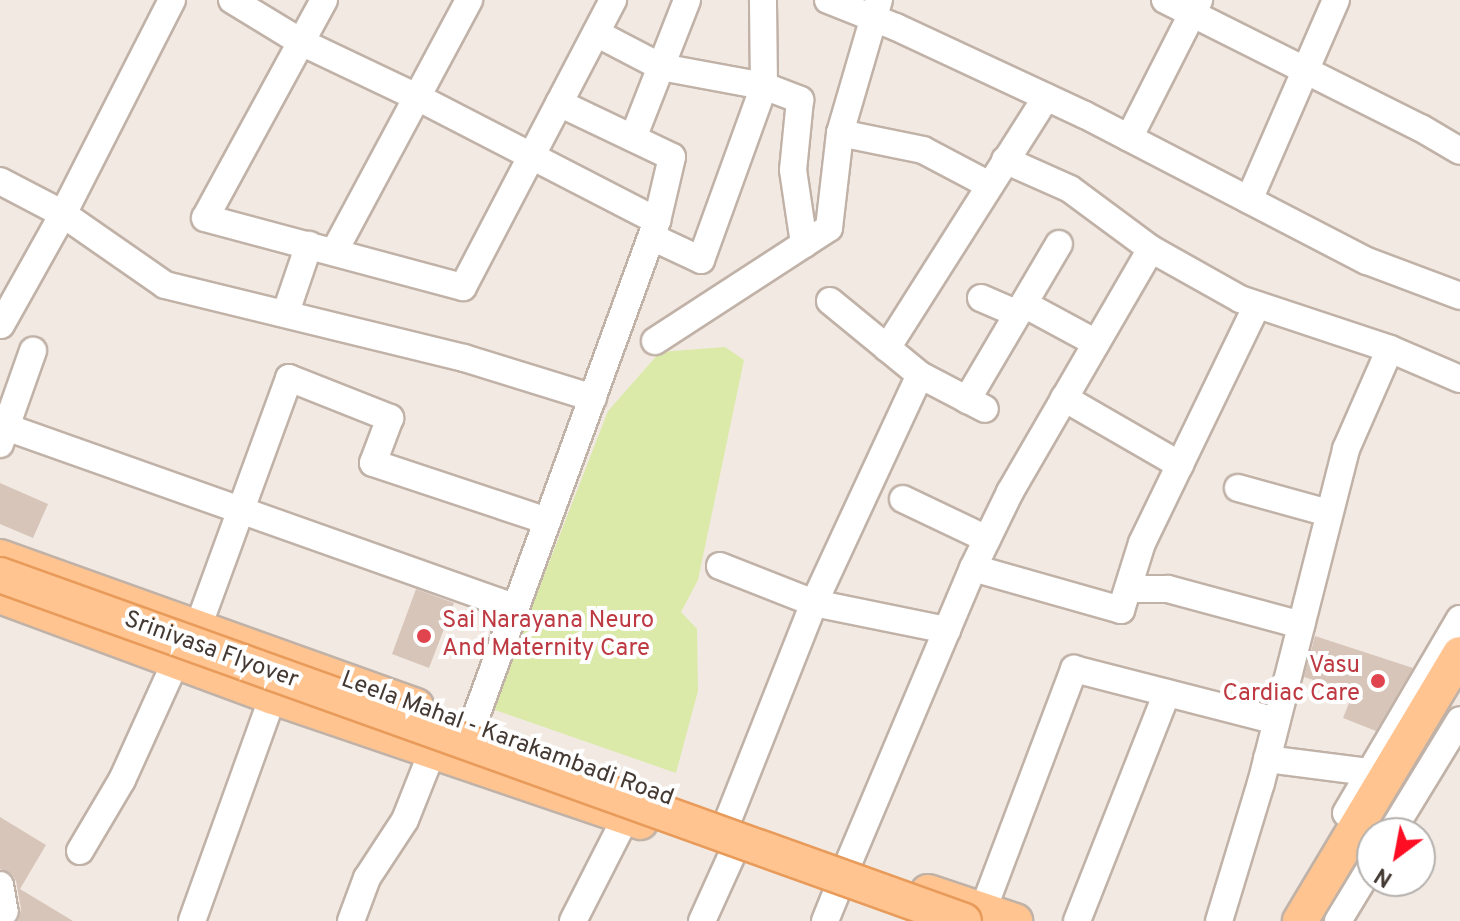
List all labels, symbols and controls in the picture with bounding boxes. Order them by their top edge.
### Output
street label: Srinivasa Flyover [120,606,302,696]
place label: Sai Narayana Neuro And Maternity Care [442,608,654,664]
marker: Sai Narayana Neuro And Maternity Care [413,625,435,647]
place label: Vasu Cardiac Care [1222,653,1360,709]
street label: Leela Mahal - Karakambadi Road [337,666,677,814]
marker: Vasu Cardiac Care [1367,670,1389,692]
north arrow [1356,817,1436,897]
text: N [1370,860,1398,892]

